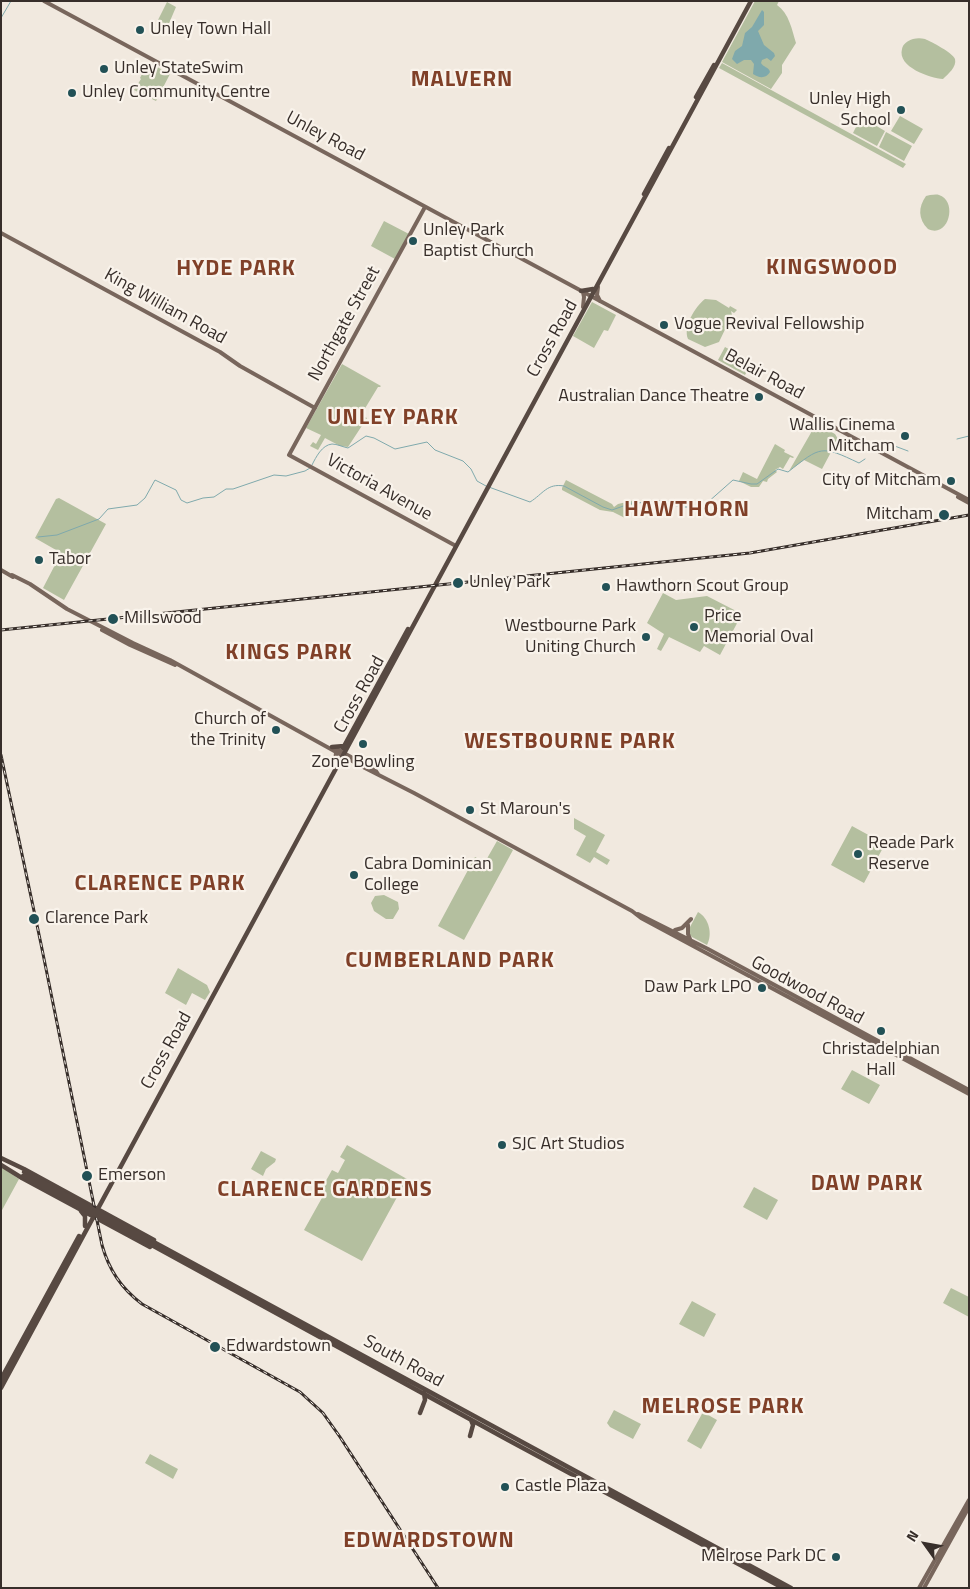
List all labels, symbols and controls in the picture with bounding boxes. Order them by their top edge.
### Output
place label: Unley Town Hall [150,19,271,41]
marker: Unley Town Hall [134,24,146,36]
place label: Unley StateSwim [114,58,244,80]
marker: Unley StateSwim [98,63,110,75]
district label: MALVERN [410,68,514,94]
place label: Unley Community Centre [82,82,270,104]
marker: Unley Community Centre [66,87,78,99]
place label: Unley High School [809,89,891,132]
marker: Unley High School [895,104,907,116]
street label: Unley Road [282,107,368,167]
place label: Unley Park Baptist Church [423,220,534,262]
marker: Unley Park Baptist Church [407,235,419,247]
district label: KINGSWOOD [765,256,899,282]
district label: HYDE PARK [175,257,297,283]
street label: Northgate Street [305,263,385,385]
street label: King William Road [100,265,230,349]
street label: Cross Road [523,297,583,381]
place label: Vogue Revival Fellowship [674,314,864,336]
marker: Vogue Revival Fellowship [658,319,670,331]
street label: Belair Road [721,345,807,405]
place label: Australian Dance Theatre [558,386,749,408]
marker: Australian Dance Theatre [753,391,765,403]
district label: UNLEY PARK [326,406,460,432]
place label: Wallis Cinema Mitcham [789,415,895,458]
marker: Wallis Cinema Mitcham [899,430,911,442]
street label: Victoria Avenue [322,450,436,526]
place label: City of Mitcham [822,470,941,492]
marker: City of Mitcham [945,475,957,487]
district label: HAWTHORN [623,498,751,524]
place label: Mitcham [866,504,933,526]
marker: Mitcham [937,508,951,522]
place label: Tabor [49,549,91,571]
marker: Tabor [33,554,45,566]
place label: Unley Park [469,572,550,594]
marker: Unley Park [451,576,465,590]
place label: Hawthorn Scout Group [616,576,789,598]
marker: Hawthorn Scout Group [600,581,612,593]
place label: Price Memorial Oval [704,606,814,649]
place label: Millswood [124,608,202,630]
marker: Millswood [106,612,120,626]
place label: Westbourne Park Uniting Church [505,616,636,659]
marker: Price Memorial Oval [688,621,700,633]
marker: Westbourne Park Uniting Church [640,631,652,643]
district label: KINGS PARK [224,641,354,667]
street label: Cross Road [330,653,390,737]
place label: Church of the Trinity [190,709,266,752]
marker: Church of the Trinity [270,724,282,736]
district label: WESTBOURNE PARK [462,730,678,756]
marker: Zone Bowling [357,738,369,750]
place label: Zone Bowling [312,752,414,774]
place label: St Maroun's [480,799,571,821]
marker: St Maroun's [464,804,476,816]
place label: Reade Park Reserve [868,833,954,876]
marker: Reade Park Reserve [852,848,864,860]
place label: Cabra Dominican College [364,854,492,896]
marker: Cabra Dominican College [348,869,360,881]
district label: CLARENCE PARK [73,872,247,898]
place label: Clarence Park [45,908,148,930]
marker: Clarence Park [27,912,41,926]
district label: CUMBERLAND PARK [343,949,557,975]
street label: Goodwood Road [747,952,867,1030]
place label: Daw Park LPO [644,977,752,999]
marker: Daw Park LPO [756,982,768,994]
street label: Cross Road [137,1009,197,1093]
marker: Christadelphian Hall [875,1025,887,1037]
place label: Christadelphian Hall [822,1039,940,1082]
place label: SJC Art Studios [512,1134,624,1156]
marker: SJC Art Studios [496,1139,508,1151]
place label: Emerson [98,1165,166,1187]
marker: Emerson [80,1169,94,1183]
district label: DAW PARK [810,1172,924,1198]
district label: CLARENCE GARDENS [215,1178,435,1204]
street label: South Road [359,1331,447,1393]
place label: Edwardstown [226,1336,331,1358]
marker: Edwardstown [208,1340,222,1354]
district label: MELROSE PARK [640,1395,806,1421]
place label: Castle Plaza [515,1476,607,1498]
marker: Castle Plaza [499,1481,511,1493]
north arrow [900,1519,950,1569]
text: N [900,1526,923,1545]
district label: EDWARDSTOWN [342,1529,516,1555]
place label: Melrose Park DC [701,1546,826,1568]
marker: Melrose Park DC [830,1551,842,1563]

